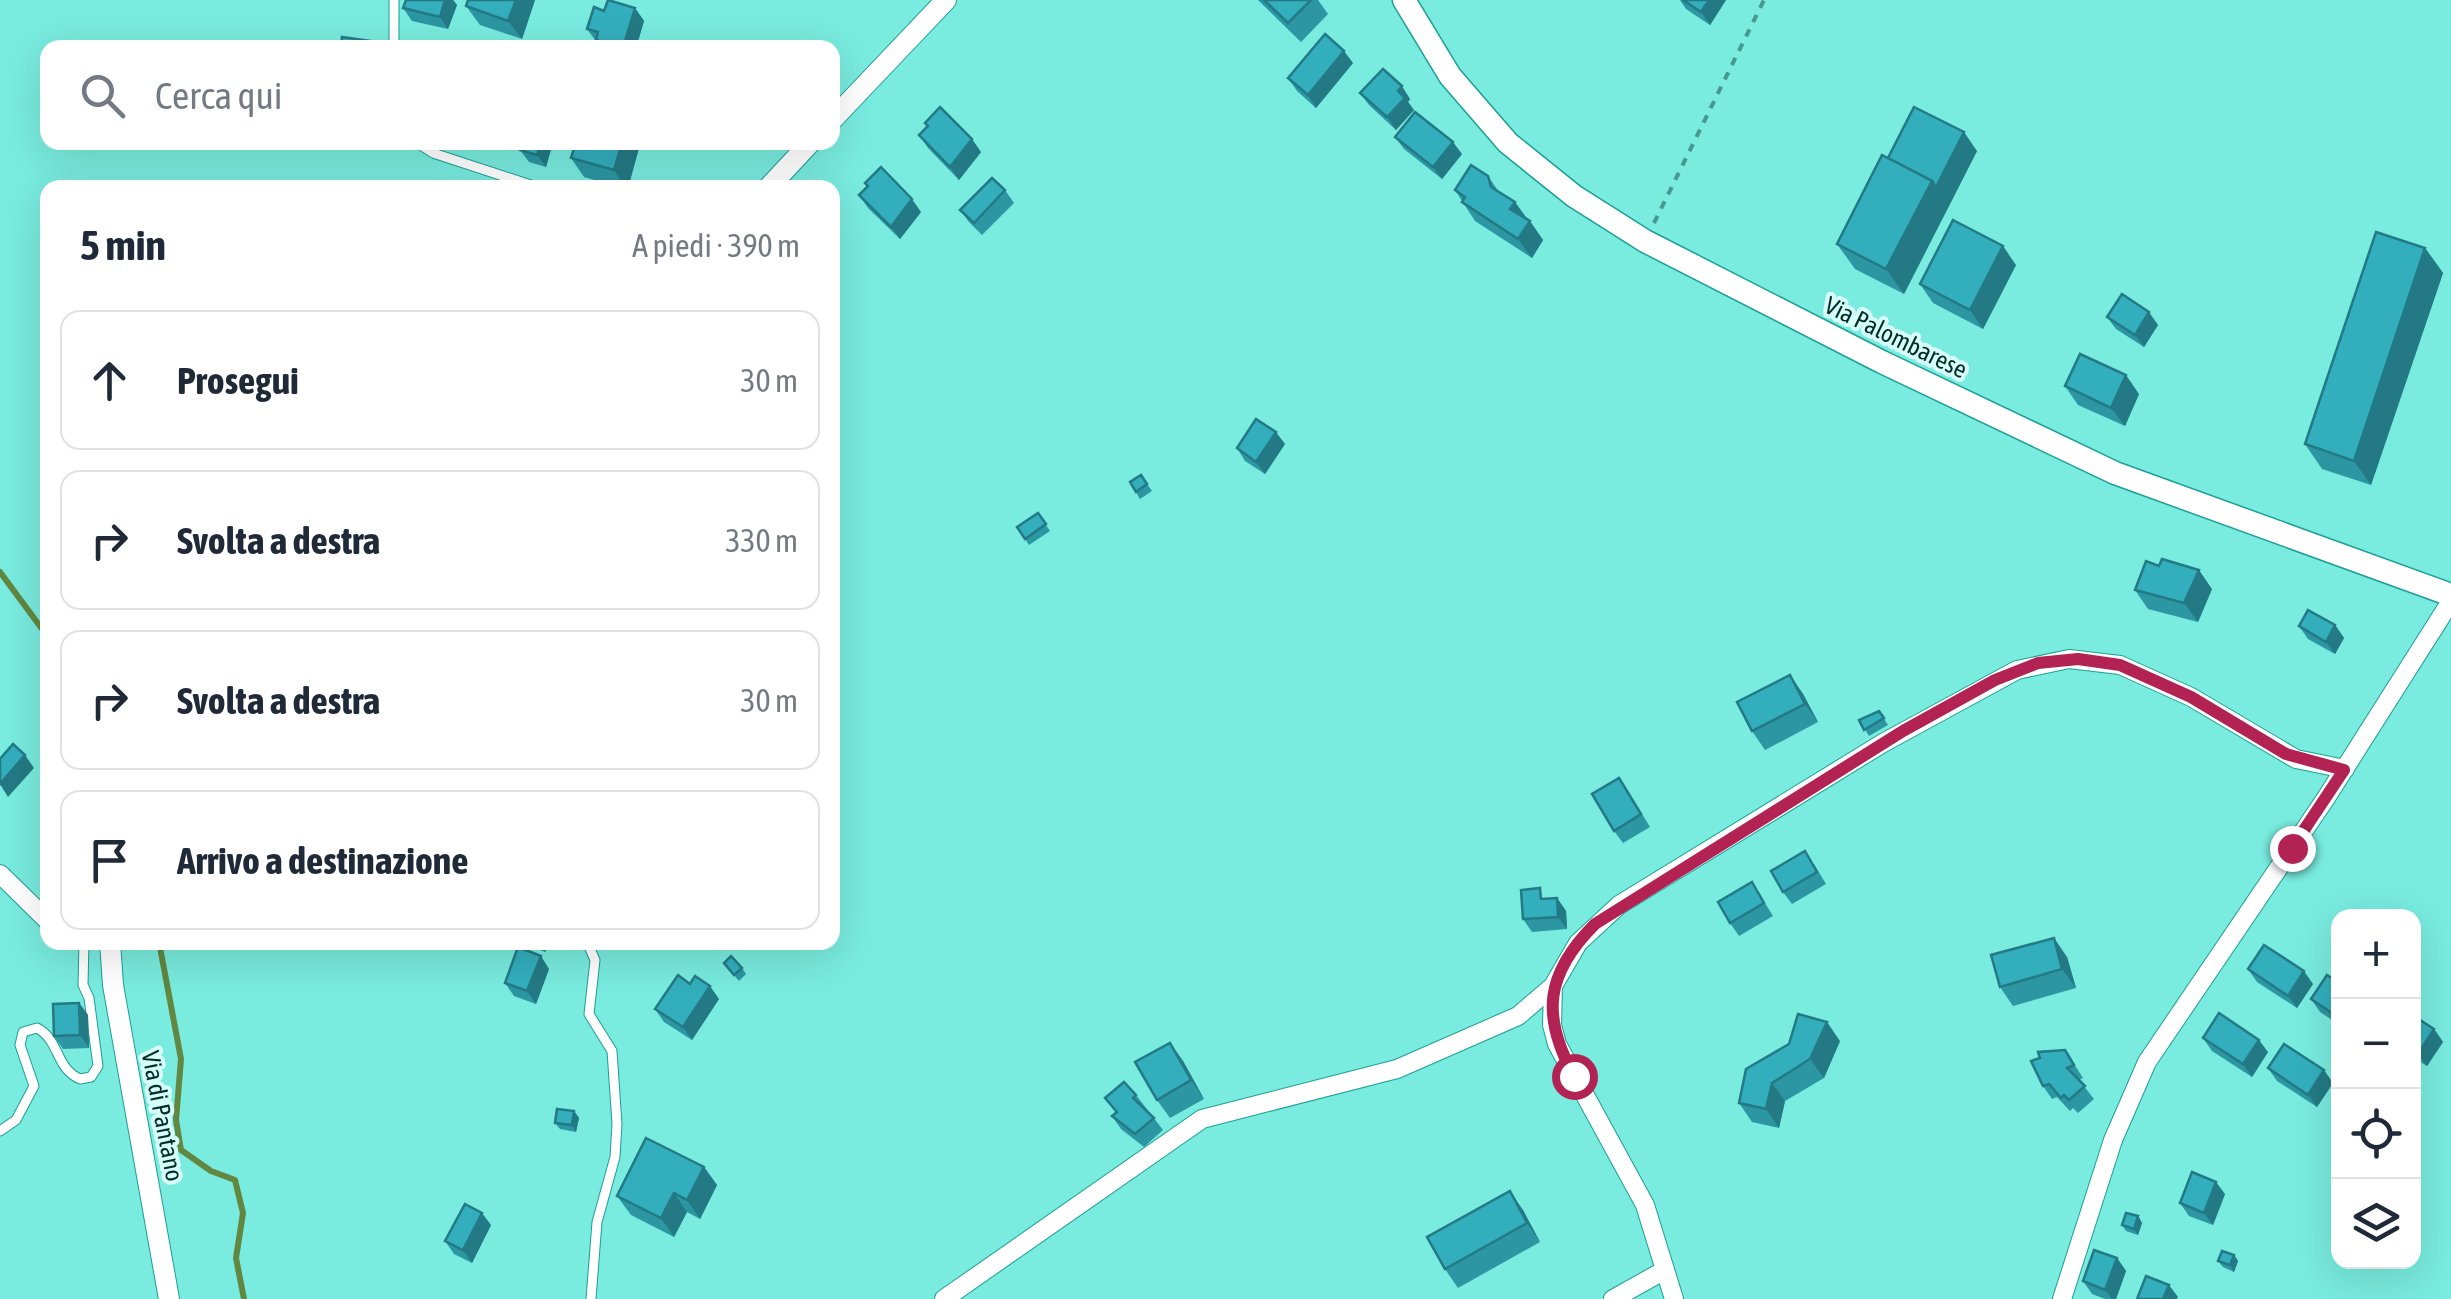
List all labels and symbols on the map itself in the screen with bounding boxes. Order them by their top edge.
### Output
street label: Via Palombarese [1820,290,1972,384]
route end [2270,826,2316,872]
street label: Via di Pantano [137,1048,189,1184]
route start [1552,1054,1598,1100]

